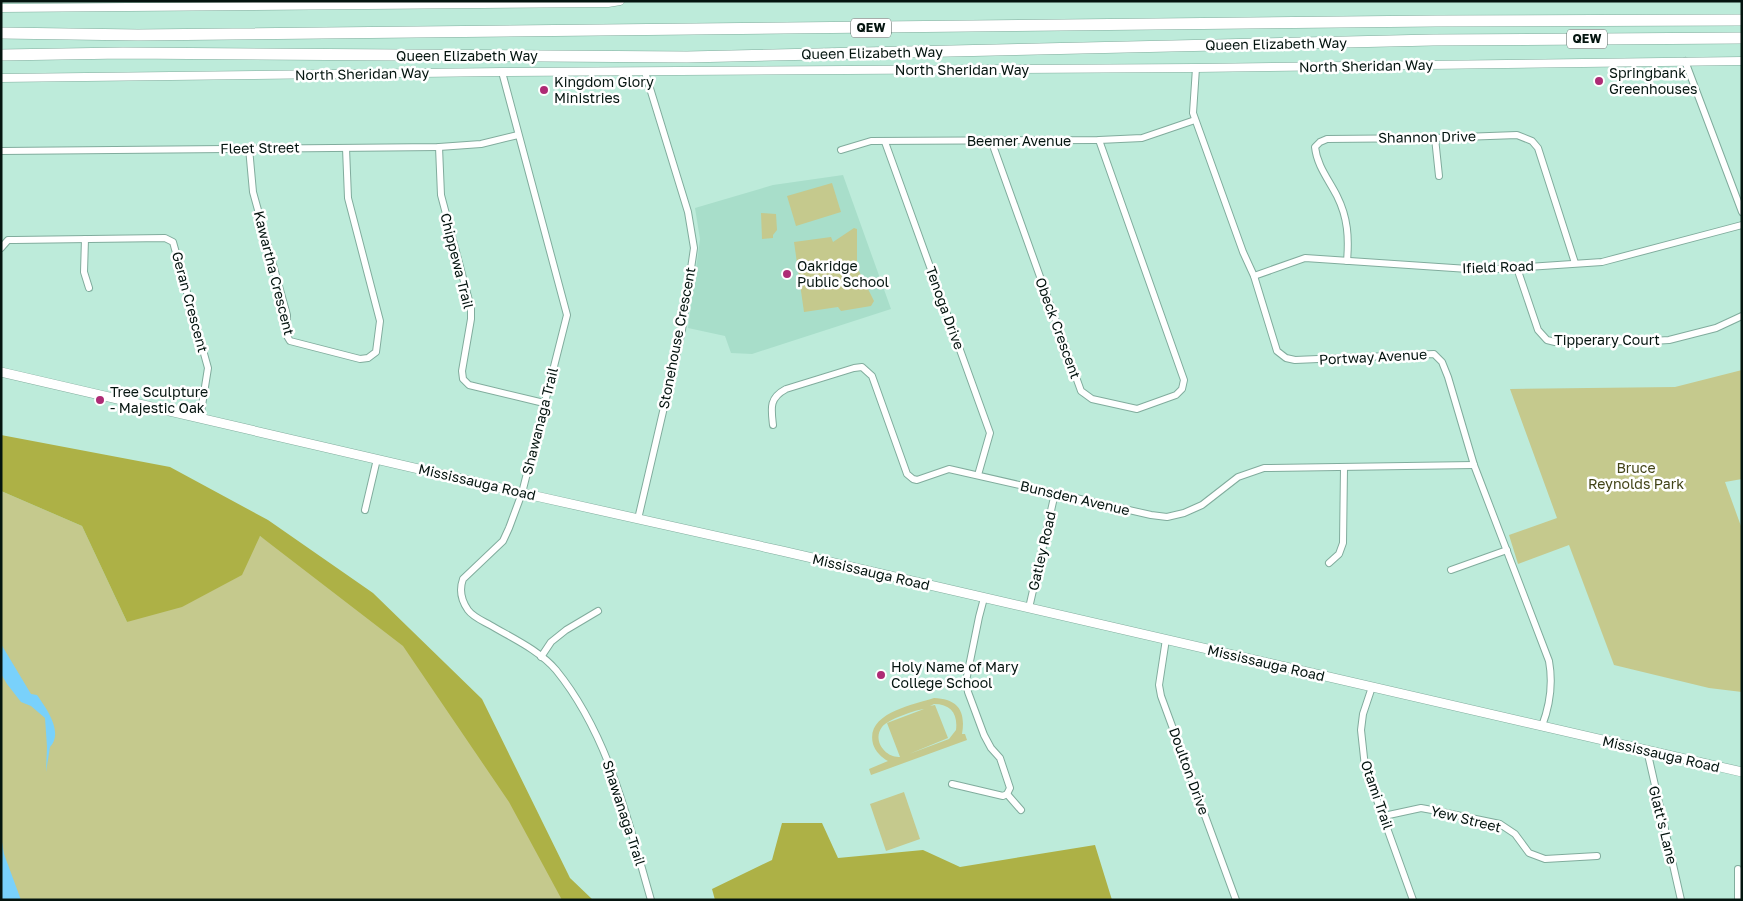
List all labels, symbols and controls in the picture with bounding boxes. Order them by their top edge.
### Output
road number: QEW [851,18,891,38]
road number: QEW [1567,30,1607,48]
street label: Queen Elizabeth Way [1205,34,1347,53]
street label: Queen Elizabeth Way [801,43,943,62]
street label: Queen Elizabeth Way [396,47,538,64]
street label: North Sheridan Way [1299,56,1433,75]
street label: North Sheridan Way [895,61,1029,78]
street label: North Sheridan Way [295,64,429,83]
place label: Springbank Greenhouses [1609,64,1697,97]
place label: Kingdom Glory Ministries [554,73,654,106]
marker: Springbank Greenhouses [1593,75,1605,87]
marker: Kingdom Glory Ministries [538,84,550,96]
street label: Shannon Drive [1378,127,1476,146]
street label: Beemer Avenue [967,132,1071,149]
street label: Fleet Street [220,138,300,157]
street label: Kawartha Crescent [251,209,298,337]
street label: Chippewa Trail [437,211,478,311]
street label: Geran Crescent [169,250,212,354]
place label: Oakridge Public School [797,257,889,290]
street label: Ifield Road [1462,257,1534,276]
street label: Tenoga Drive [923,264,968,352]
street label: Stonehouse Crescent [654,266,699,410]
marker: Oakridge Public School [781,268,793,280]
street label: Obeck Crescent [1032,275,1085,381]
street label: Tipperary Court [1554,331,1660,348]
street label: Portway Avenue [1318,345,1428,368]
street label: Shawanaga Trail [518,366,561,476]
place label: Tree Sculpture - Majestic Oak [110,383,208,416]
marker: Tree Sculpture - Majestic Oak [94,394,106,406]
park label: Bruce Reynolds Park [1588,459,1684,492]
street label: Mississauga Road [417,460,537,503]
street label: Bunsden Avenue [1019,477,1132,518]
street label: Gatley Road [1024,509,1059,592]
street label: Mississauga Road [811,550,931,593]
street label: Mississauga Road [1206,641,1326,684]
place label: Holy Name of Mary College School [891,658,1019,691]
marker: Holy Name of Mary College School [875,669,887,681]
street label: Doulton Drive [1166,725,1213,817]
street label: Mississauga Road [1601,732,1721,775]
street label: Shawanaga Trail [599,758,650,868]
street label: Otami Trail [1358,758,1397,832]
street label: Glatt's Lane [1646,784,1681,866]
street label: Yew Street [1429,802,1503,835]

